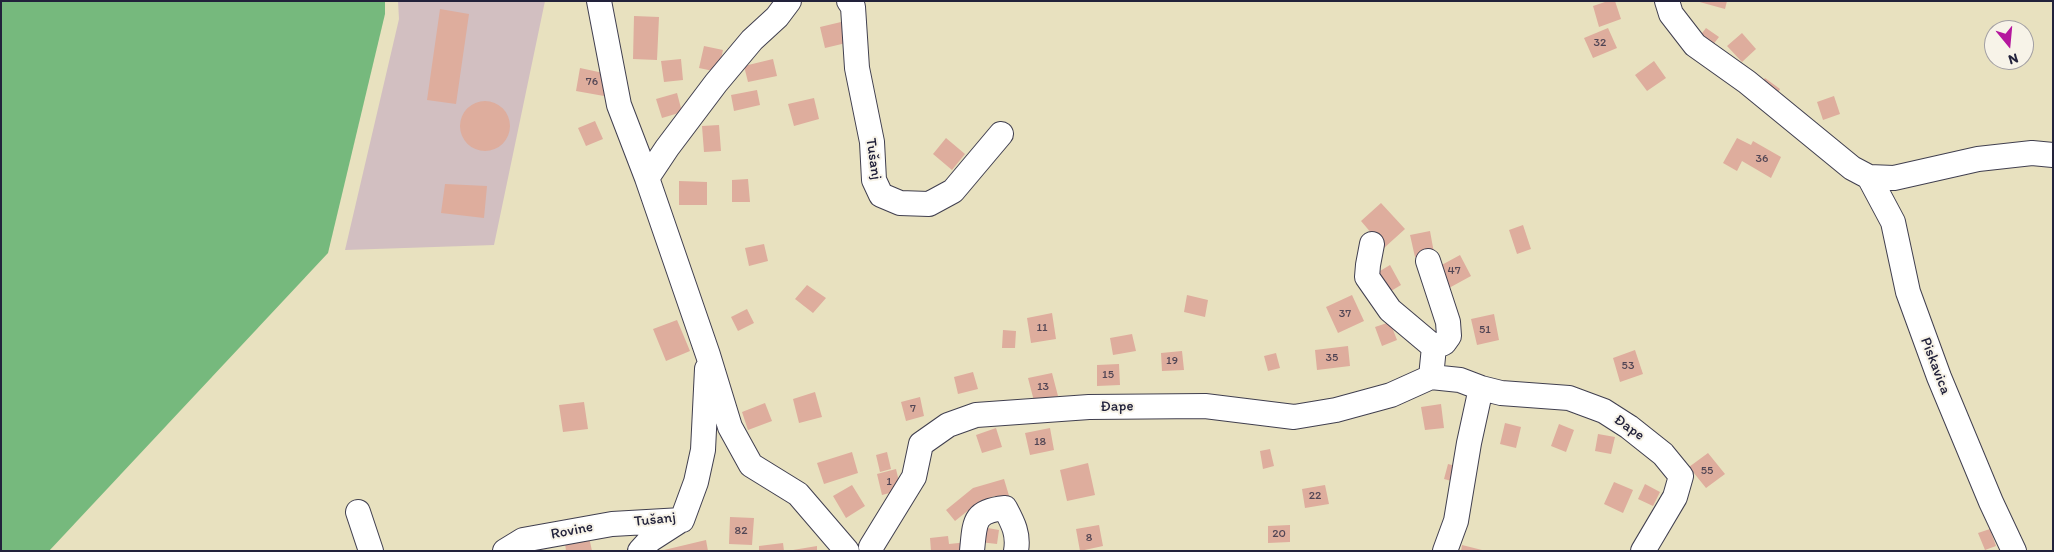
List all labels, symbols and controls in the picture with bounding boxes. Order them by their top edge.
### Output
north arrow [1984,20,2034,70]
house number: 32 [1594,36,1606,50]
text: N [2006,49,2020,68]
house number: 76 [586,75,598,89]
street label: Tušanj [861,137,885,181]
house number: 36 [1756,152,1768,166]
house number: 47 [1447,264,1461,278]
house number: 37 [1339,307,1351,321]
house number: 11 [1036,321,1048,335]
house number: 51 [1479,323,1491,337]
street label: Piskavica [1916,335,1954,397]
house number: 35 [1326,351,1338,365]
house number: 19 [1166,354,1178,368]
house number: 53 [1622,359,1634,373]
house number: 15 [1102,368,1114,382]
house number: 13 [1037,380,1049,394]
street label: Đape [1100,398,1134,416]
house number: 7 [910,402,916,416]
street label: Đape [1610,411,1648,445]
house number: 18 [1034,435,1046,449]
house number: 55 [1701,464,1713,478]
house number: 1 [886,475,892,489]
house number: 22 [1309,489,1321,503]
street label: Tušanj [633,509,677,531]
street label: Rovine [549,518,595,544]
house number: 82 [735,524,747,538]
house number: 20 [1272,527,1286,541]
house number: 8 [1086,531,1092,545]

